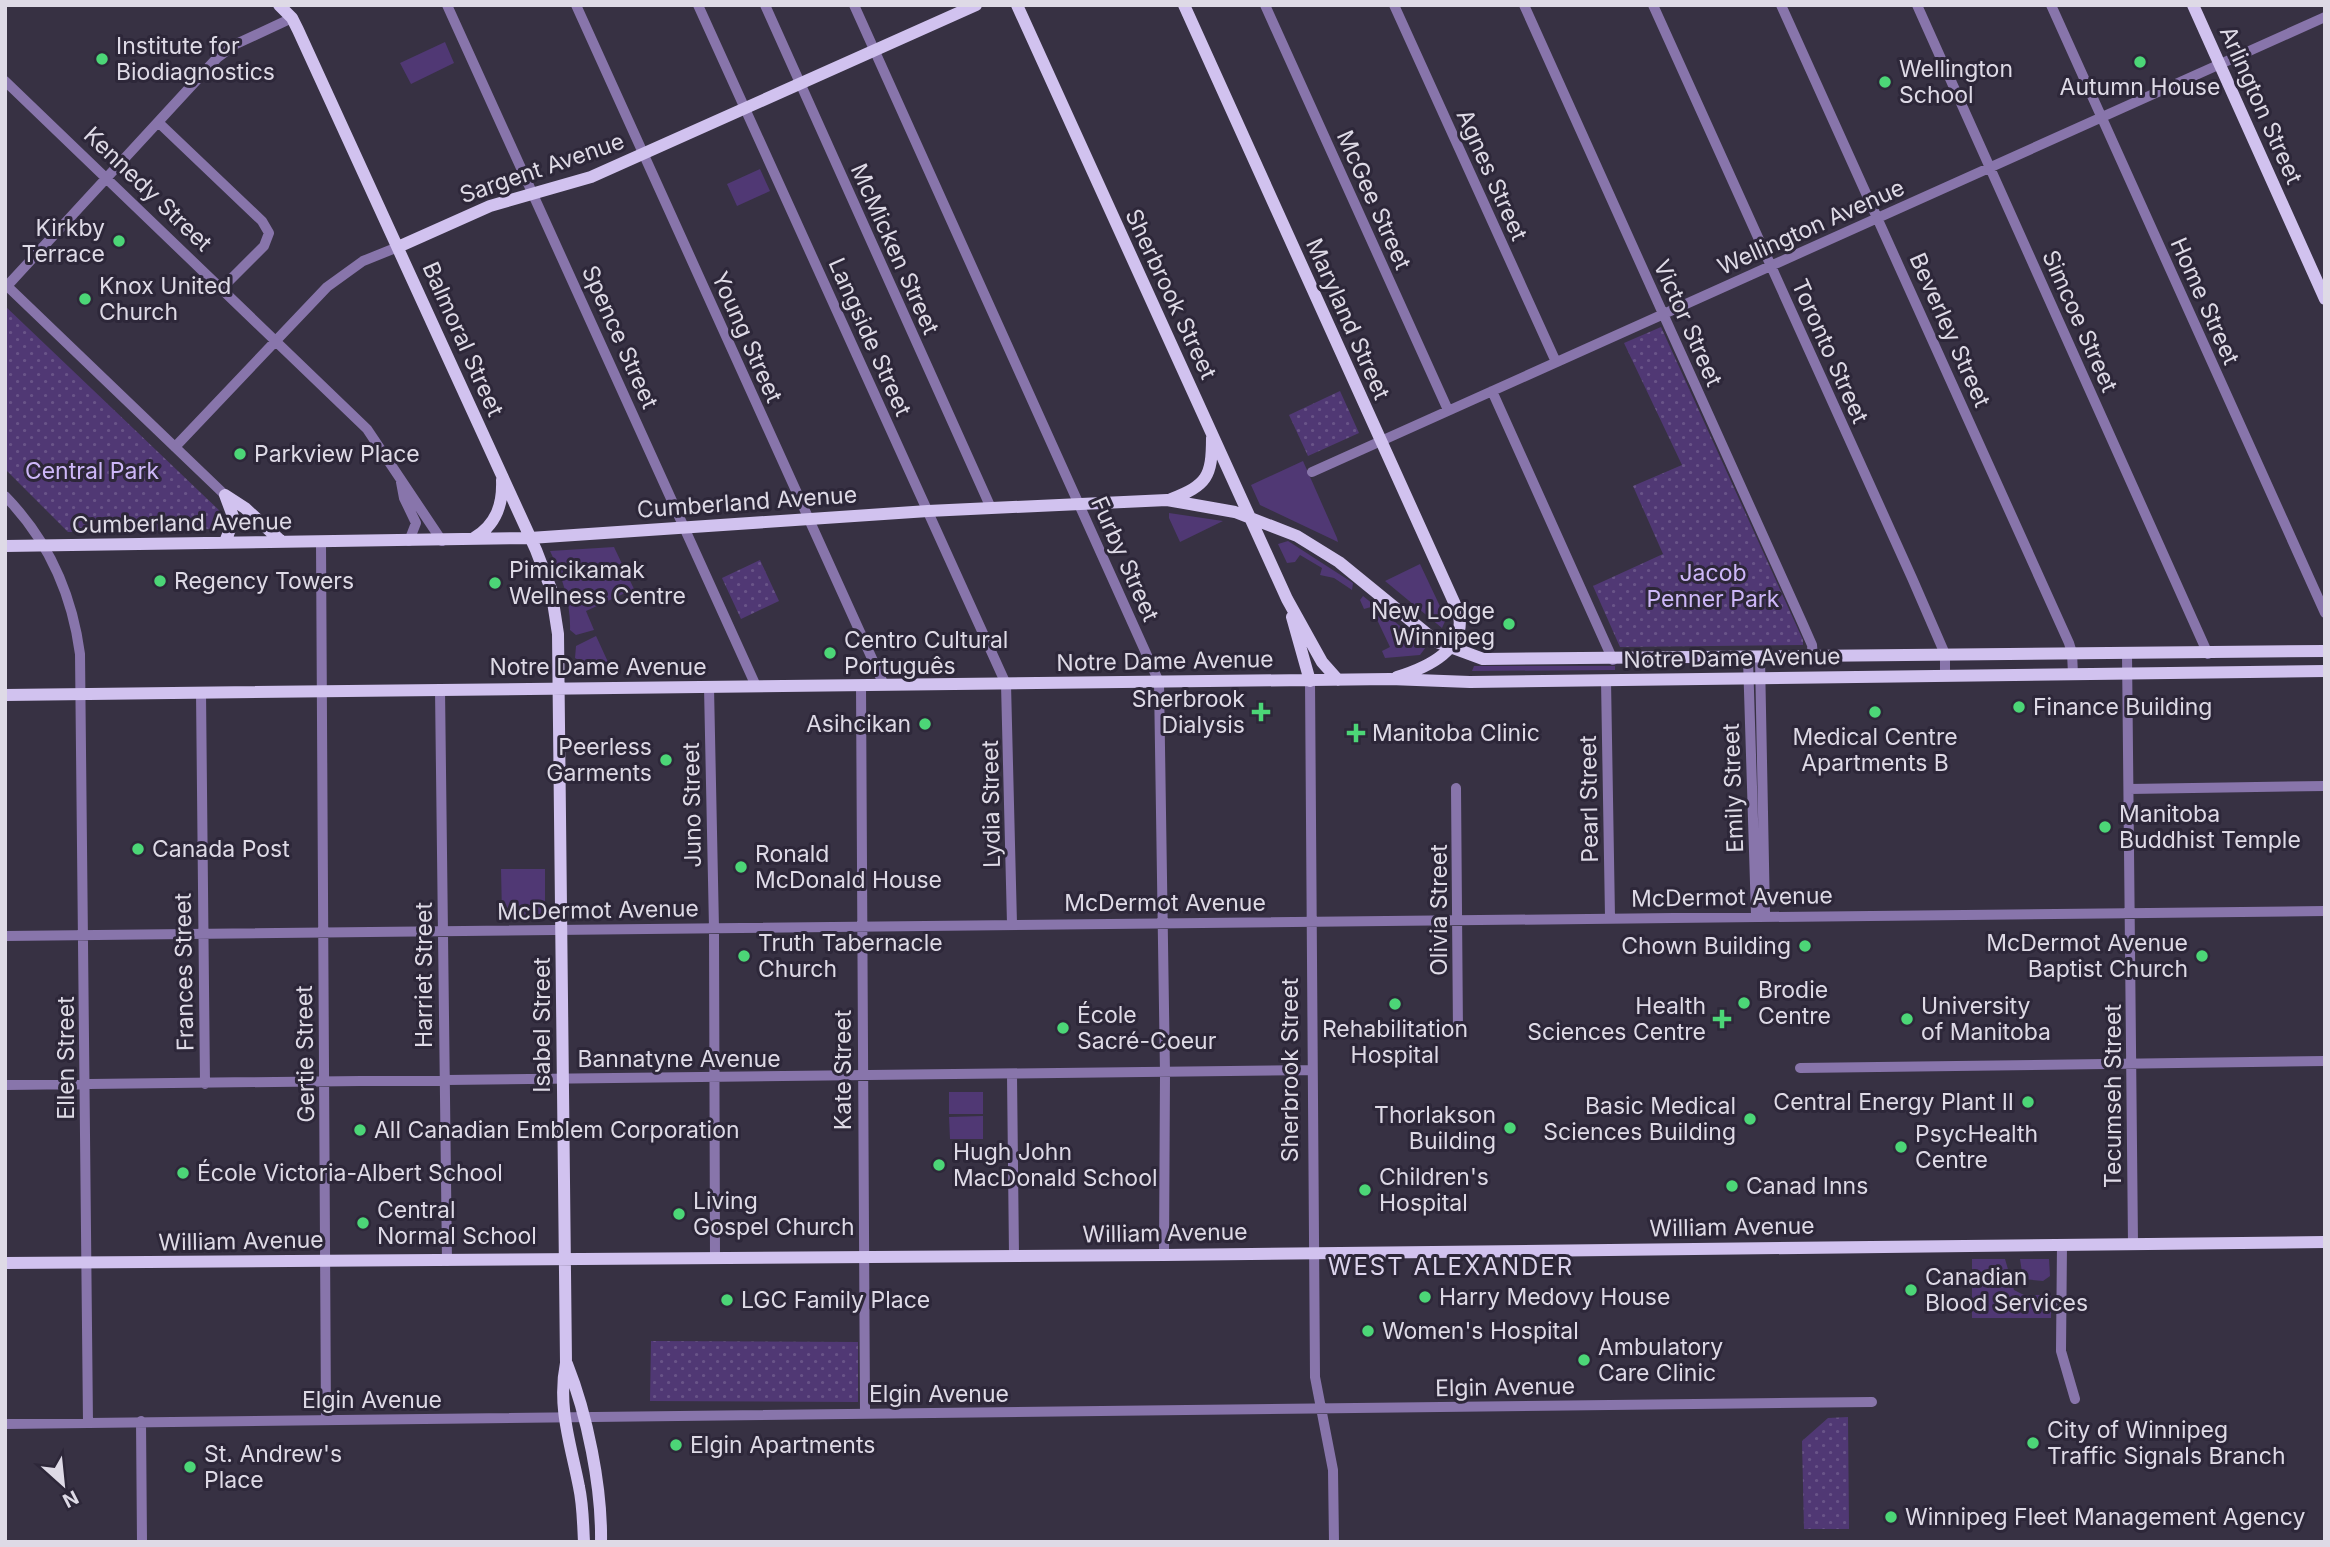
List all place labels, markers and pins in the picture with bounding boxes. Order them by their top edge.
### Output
place label: Institute for Biodiagnostics [116,32,275,86]
marker: Institute for Biodiagnostics [94,51,110,67]
marker: Autumn House [2132,54,2148,70]
place label: Wellington School [1899,55,2013,109]
place label: Autumn House [2060,73,2220,101]
marker: Wellington School [1877,74,1893,90]
place label: Kirkby Terrace [21,214,105,268]
marker: Kirkby Terrace [111,233,127,249]
place label: Knox United Church [99,272,231,326]
marker: Knox United Church [77,291,93,307]
place label: Parkview Place [254,440,420,468]
marker: Parkview Place [232,446,248,462]
place label: Pimicikamak Wellness Centre [509,556,686,610]
place label: Regency Towers [174,567,354,595]
marker: Regency Towers [152,573,168,589]
marker: Pimicikamak Wellness Centre [487,575,503,591]
place label: New Lodge Winnipeg [1371,597,1495,651]
marker: New Lodge Winnipeg [1501,616,1517,632]
place label: Centro Cultural Português [844,626,1008,680]
marker: Centro Cultural Português [822,645,838,661]
place label: Sherbrook Dialysis [1132,685,1245,739]
place label: Finance Building [2033,693,2212,721]
marker: Finance Building [2011,699,2027,715]
marker: Sherbrook Dialysis [1251,702,1271,722]
marker: Medical Centre Apartments B [1867,704,1883,720]
place label: Asihcikan [806,710,911,738]
marker: Asihcikan [917,716,933,732]
place label: Manitoba Clinic [1372,719,1540,747]
marker: Manitoba Clinic [1346,723,1366,743]
place label: Medical Centre Apartments B [1792,723,1958,777]
place label: Peerless Garments [546,733,652,787]
marker: Peerless Garments [658,752,674,768]
place label: Manitoba Buddhist Temple [2119,800,2301,854]
marker: Manitoba Buddhist Temple [2097,819,2113,835]
place label: Canada Post [152,835,290,863]
place label: Ronald McDonald House [755,840,942,894]
marker: Canada Post [130,841,146,857]
marker: Ronald McDonald House [733,859,749,875]
place label: Truth Tabernacle Church [758,929,943,983]
place label: McDermot Avenue Baptist Church [1986,929,2188,983]
place label: Chown Building [1621,932,1791,960]
marker: Chown Building [1797,938,1813,954]
marker: Truth Tabernacle Church [736,948,752,964]
marker: McDermot Avenue Baptist Church [2194,948,2210,964]
place label: Brodie Centre [1758,976,1831,1030]
place label: Health Sciences Centre [1527,992,1706,1046]
place label: University of Manitoba [1921,992,2051,1046]
marker: Brodie Centre [1736,995,1752,1011]
marker: Rehabilitation Hospital [1387,996,1403,1012]
place label: École Sacré-Coeur [1077,1001,1217,1055]
marker: Health Sciences Centre [1712,1009,1732,1029]
marker: University of Manitoba [1899,1011,1915,1027]
place label: Rehabilitation Hospital [1322,1015,1468,1069]
marker: École Sacré-Coeur [1055,1020,1071,1036]
place label: Central Energy Plant II [1773,1088,2014,1116]
place label: Basic Medical Sciences Building [1543,1092,1736,1146]
marker: Central Energy Plant II [2020,1094,2036,1110]
place label: Thorlakson Building [1374,1101,1496,1155]
marker: Basic Medical Sciences Building [1742,1111,1758,1127]
place label: All Canadian Emblem Corporation [374,1116,740,1144]
marker: Thorlakson Building [1502,1120,1518,1136]
place label: PsycHealth Centre [1915,1120,2038,1174]
marker: All Canadian Emblem Corporation [352,1122,368,1138]
place label: Hugh John MacDonald School [953,1138,1158,1192]
marker: PsycHealth Centre [1893,1139,1909,1155]
marker: Hugh John MacDonald School [931,1157,947,1173]
place label: École Victoria-Albert School [197,1159,503,1187]
place label: Children's Hospital [1379,1163,1489,1217]
marker: École Victoria-Albert School [175,1165,191,1181]
place label: Canad Inns [1746,1172,1868,1200]
marker: Canad Inns [1724,1178,1740,1194]
marker: Children's Hospital [1357,1182,1373,1198]
place label: Living Gospel Church [693,1187,855,1241]
place label: Central Normal School [377,1196,537,1250]
marker: Living Gospel Church [671,1206,687,1222]
marker: Central Normal School [355,1215,371,1231]
place label: Canadian Blood Services [1925,1263,2088,1317]
marker: Canadian Blood Services [1903,1282,1919,1298]
place label: Harry Medovy House [1439,1283,1670,1311]
place label: LGC Family Place [741,1286,930,1314]
marker: Harry Medovy House [1417,1289,1433,1305]
marker: LGC Family Place [719,1292,735,1308]
place label: Women's Hospital [1382,1317,1579,1345]
marker: Women's Hospital [1360,1323,1376,1339]
place label: Ambulatory Care Clinic [1598,1333,1723,1387]
marker: Ambulatory Care Clinic [1576,1352,1592,1368]
place label: City of Winnipeg Traffic Signals Branch [2047,1416,2286,1470]
place label: Elgin Apartments [690,1431,875,1459]
marker: City of Winnipeg Traffic Signals Branch [2025,1435,2041,1451]
marker: Elgin Apartments [668,1437,684,1453]
place label: St. Andrew's Place [204,1440,342,1494]
marker: St. Andrew's Place [182,1459,198,1475]
place label: Winnipeg Fleet Management Agency [1905,1503,2306,1531]
marker: Winnipeg Fleet Management Agency [1883,1509,1899,1525]

